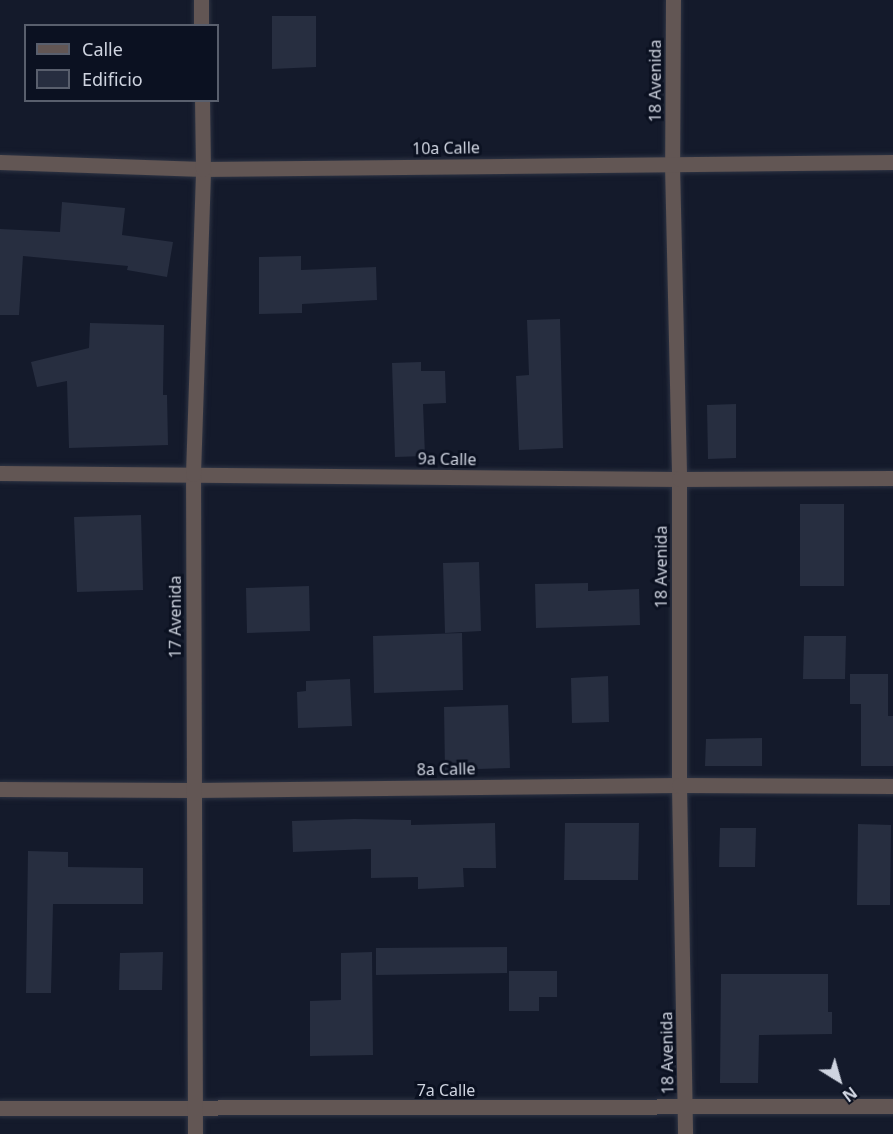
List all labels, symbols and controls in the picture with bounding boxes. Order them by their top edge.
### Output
legend [24,24,219,102]
text: Calle [82,37,123,61]
street label: 18 Avenida [645,40,665,122]
text: Edificio [82,67,143,91]
street label: 10a Calle [412,138,480,158]
street label: 9a Calle [418,449,476,469]
street label: 18 Avenida [651,526,671,608]
street label: 17 Avenida [165,576,185,658]
street label: 8a Calle [417,759,475,779]
street label: 18 Avenida [657,1012,677,1094]
north arrow [809,1050,869,1110]
street label: 7a Calle [417,1080,475,1100]
text: N [838,1082,862,1107]

